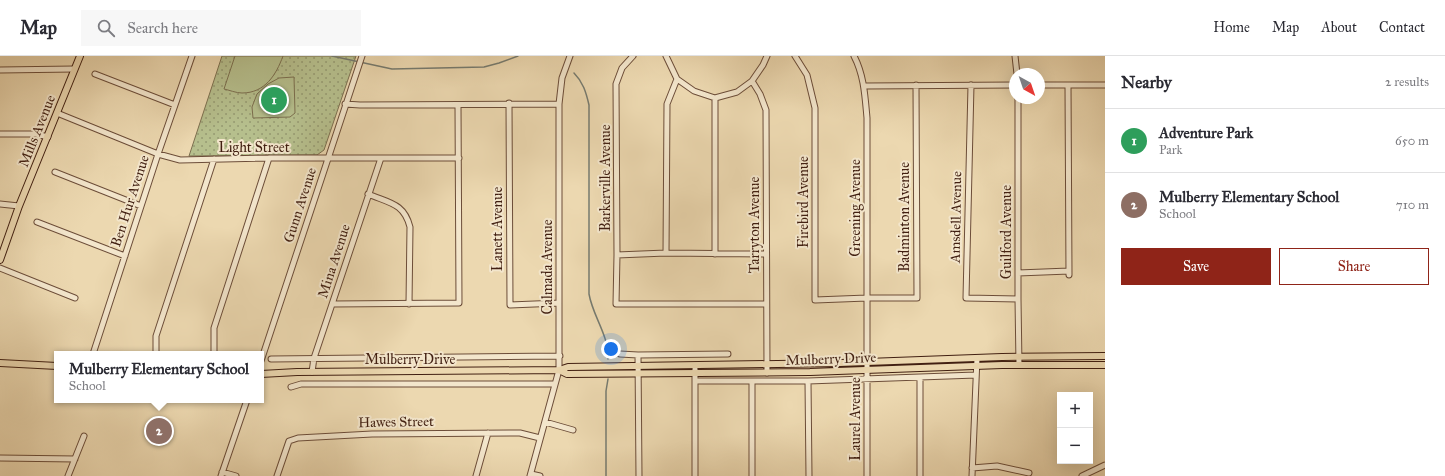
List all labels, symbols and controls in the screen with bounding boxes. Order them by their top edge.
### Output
search box [81,10,361,46]
text: Map [20,16,57,39]
icon: search [95,17,117,39]
text: Search here [127,19,198,37]
text: Home [1213,19,1250,36]
text: Map [1272,19,1299,36]
text: About [1321,19,1357,36]
text: Contact [1379,19,1425,36]
north arrow [1009,68,1045,104]
text: Nearby [1121,72,1172,93]
text: 2 results [1385,74,1429,90]
pin: 1 [261,85,287,115]
street label: Mills Avenue [15,92,59,169]
street label: Barkerville Avenue [597,124,614,231]
text: Adventure Park [1159,124,1253,142]
text: 1 [1131,133,1137,149]
text: 650 m [1395,133,1429,149]
street label: Light Street [218,139,290,156]
text: Park [1159,142,1183,158]
street label: Ben Hur Avenue [107,153,153,249]
street label: Firebird Avenue [795,156,812,248]
street label: Greening Avenue [847,159,864,257]
street label: Badminton Avenue [896,162,913,272]
street label: Gunn Avenue [280,165,320,245]
street label: Amsdell Avenue [947,171,965,264]
street label: Tarryton Avenue [746,177,763,273]
street label: Guilford Avenue [998,185,1015,279]
street label: Lanett Avenue [489,187,506,271]
text: Mulberry Elementary School [1159,188,1339,206]
text: 2 [1131,197,1137,213]
text: 710 m [1396,197,1429,213]
text: School [1159,206,1196,222]
street label: Calmada Avenue [539,219,556,314]
street label: Mina Avenue [314,222,354,300]
button: Save [1121,248,1271,285]
button: Share [1279,248,1429,285]
your location [601,339,621,359]
street label: Mulberry Drive [785,349,877,369]
popup [54,351,264,403]
street label: Mulberry Drive [365,351,455,368]
text: Mulberry Elementary School [69,360,249,378]
street label: Laurel Avenue [847,377,864,461]
text: School [69,378,106,394]
map controls [1057,392,1093,464]
button: + [1057,392,1093,428]
street label: Hawes Street [358,413,434,431]
pin: 2 [146,416,172,446]
button: − [1057,428,1093,464]

